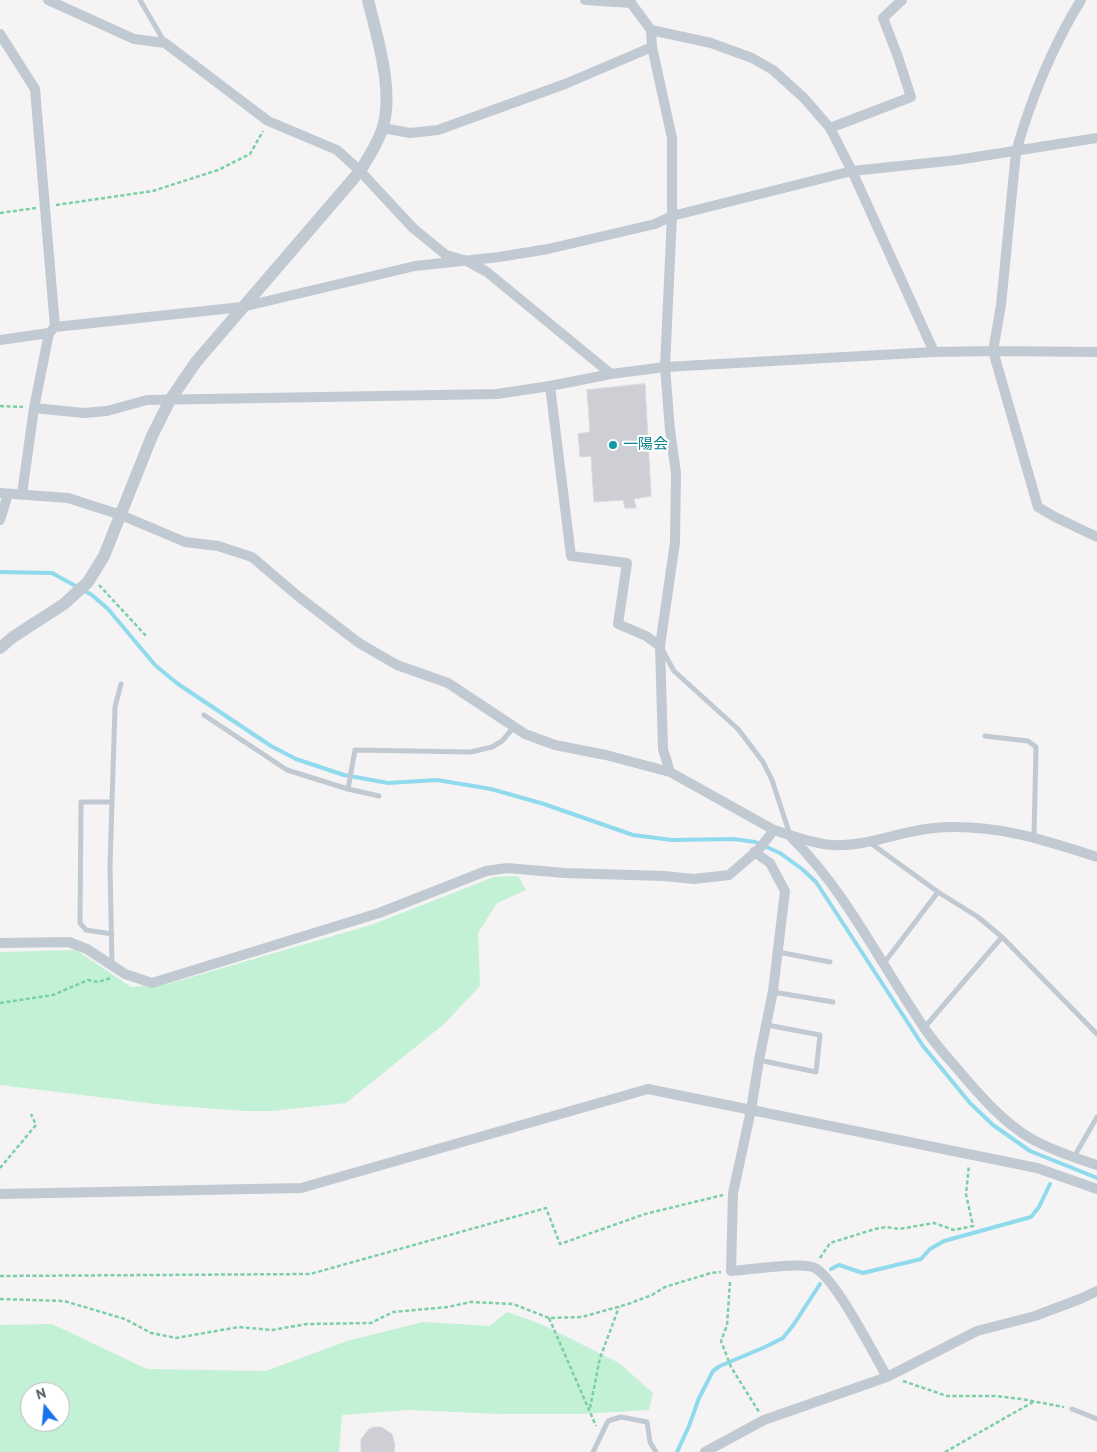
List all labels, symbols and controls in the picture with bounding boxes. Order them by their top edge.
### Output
place label: 一陽会 [623,436,668,454]
marker: 一陽会 [607,439,619,451]
north arrow [20,1382,70,1432]
text: N [34,1384,48,1404]

